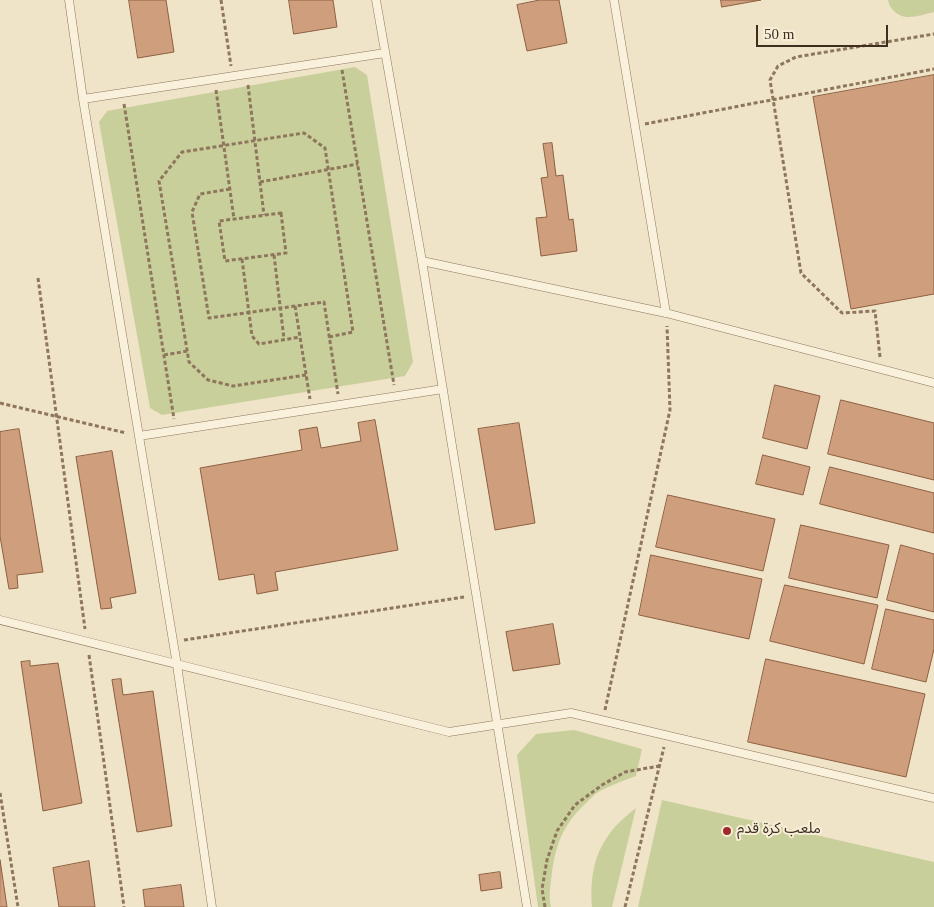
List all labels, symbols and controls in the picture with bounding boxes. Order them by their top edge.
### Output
scale bar [759,15,892,47]
text: 50 m [764,26,794,42]
place label: ملعب كرة قدم [737,822,821,840]
marker: ملعب كرة قدم [721,825,733,837]

